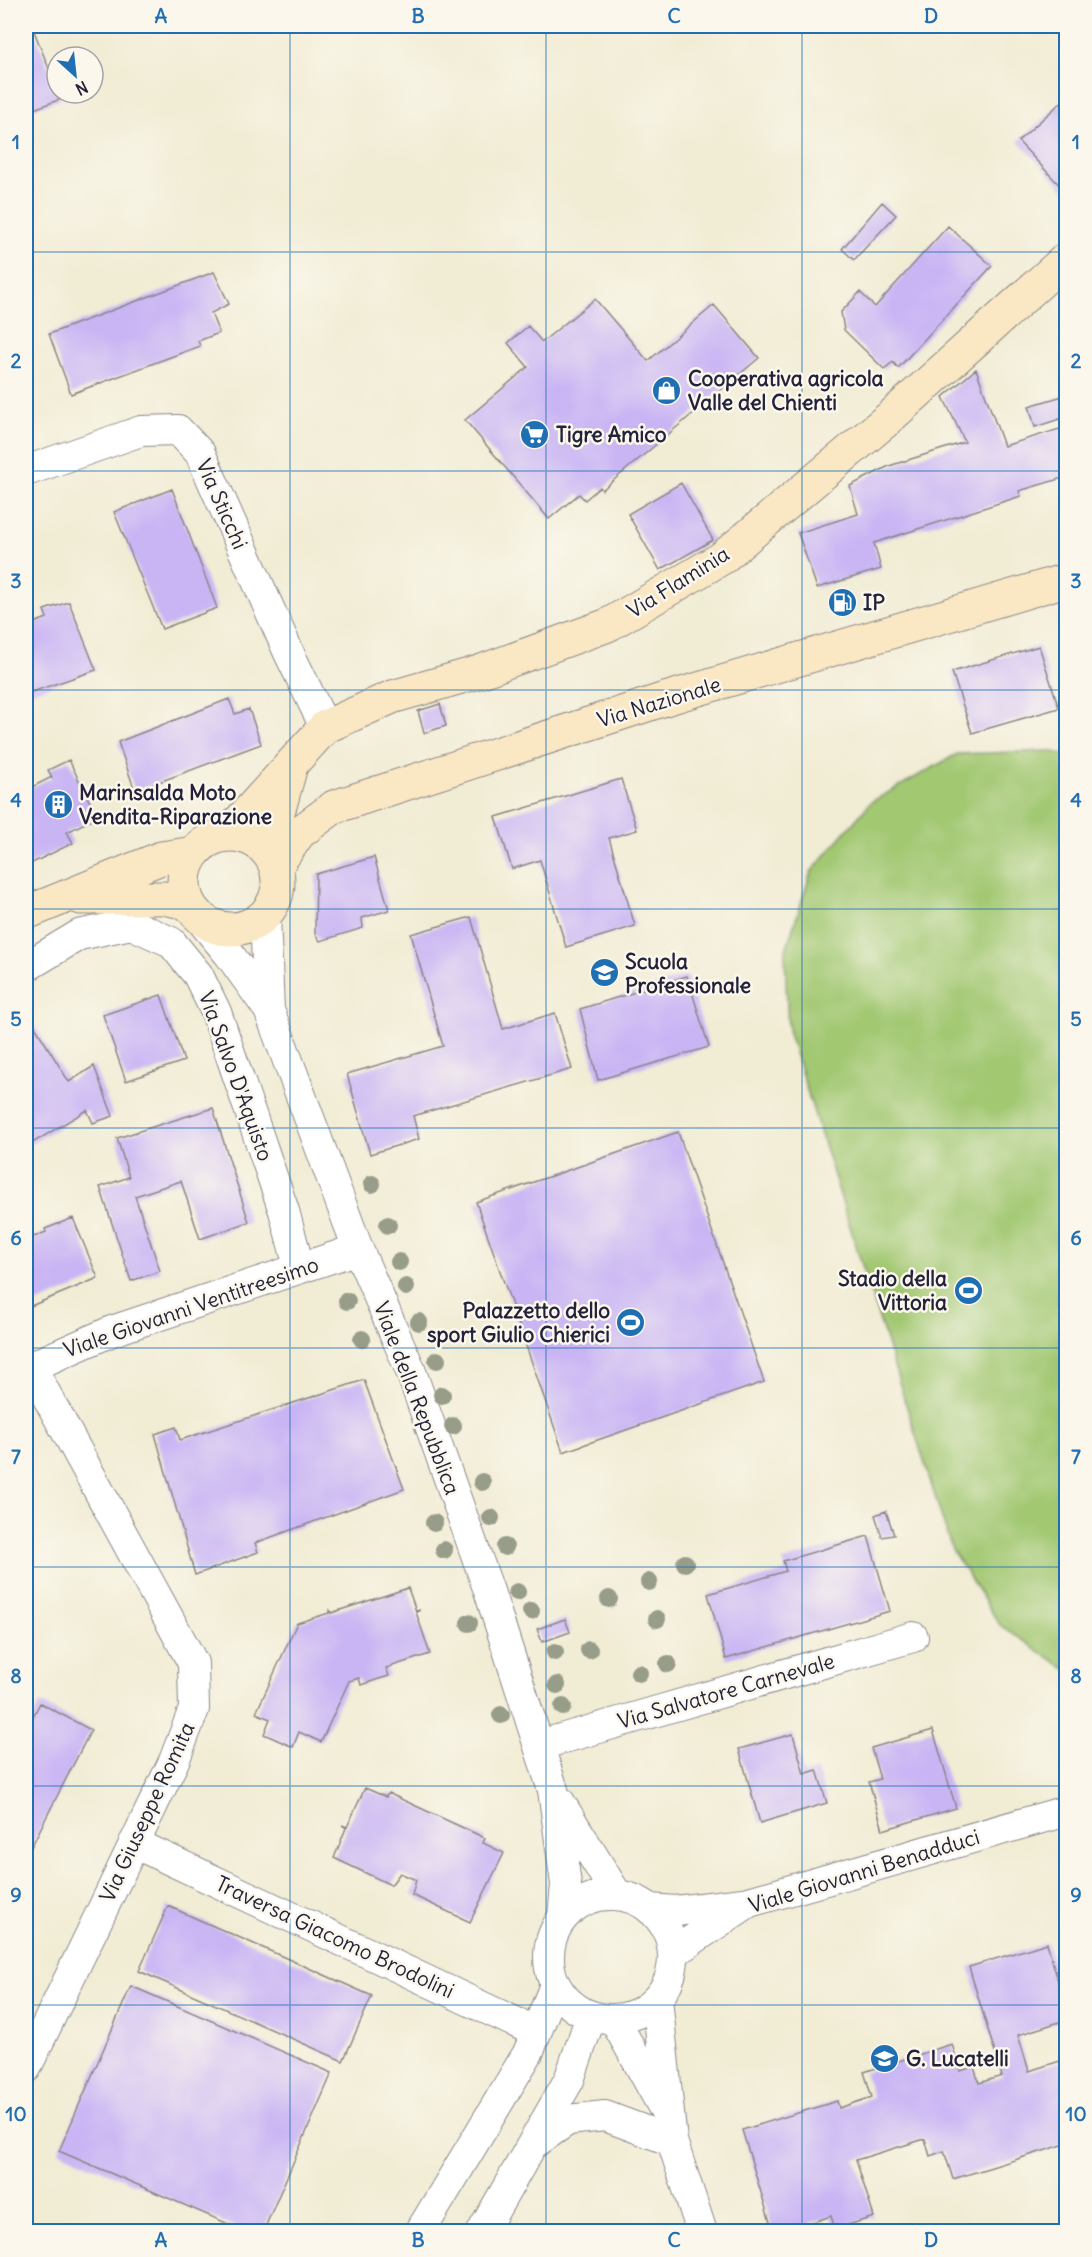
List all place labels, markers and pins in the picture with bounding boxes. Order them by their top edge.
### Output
place label: Cooperativa agricola Valle del Chienti [688,365,884,416]
shop icon: Cooperativa agricola Valle del Chienti [651,374,683,406]
supermarket icon: Tigre Amico [519,418,551,450]
place label: Tigre Amico [556,421,667,448]
fuel station icon: IP [826,586,858,618]
place label: IP [863,589,885,616]
place label: Marinsalda Moto Vendita-Riparazione [79,779,272,830]
building icon: Marinsalda Moto Vendita-Riparazione [42,788,74,820]
place label: Scuola Professionale [625,948,751,999]
school or university icon: Scuola Professionale [588,957,620,989]
place label: Stadio della Vittoria [838,1265,947,1316]
sports icon: Stadio della Vittoria [952,1274,984,1306]
place label: Palazzetto dello sport Giulio Chierici [427,1297,610,1348]
sports icon: Palazzetto dello sport Giulio Chierici [615,1306,647,1338]
school or university icon: G. Lucatelli [869,2042,901,2074]
place label: G. Lucatelli [906,2045,1009,2072]

